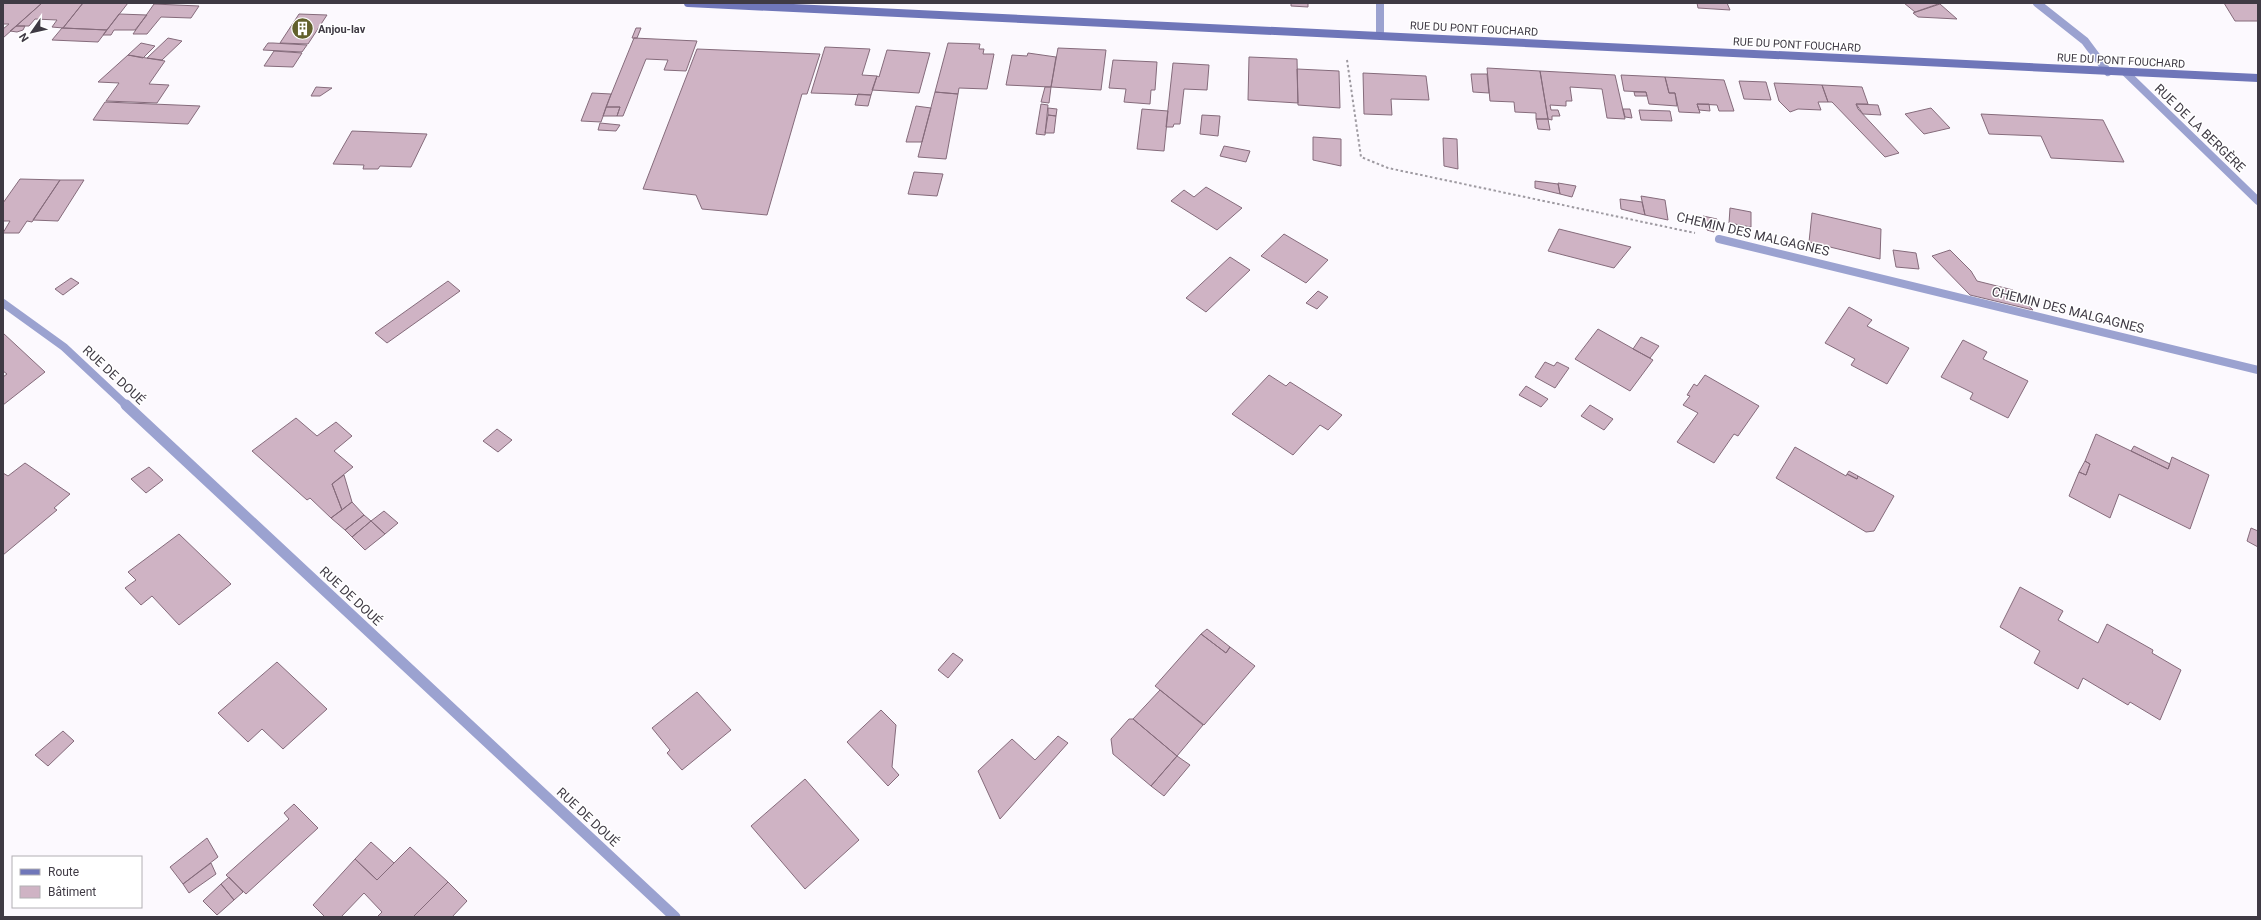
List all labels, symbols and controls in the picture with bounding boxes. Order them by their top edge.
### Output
north arrow [12,12,52,52]
building icon: Anjou-lav [290,16,316,42]
street label: RUE DU PONT FOUCHARD [1410,19,1538,39]
place label: Anjou-lav [318,23,366,36]
text: N [16,30,32,44]
street label: RUE DU PONT FOUCHARD [1733,35,1861,55]
street label: RUE DU PONT FOUCHARD [2057,51,2185,71]
street label: RUE DE LA BERGÈRE [2152,81,2248,175]
street label: CHEMIN DES MALGAGNES [1675,209,1831,259]
street label: CHEMIN DES MALGAGNES [1990,284,2146,336]
street label: RUE DE DOUÉ [80,342,148,408]
street label: RUE DE DOUÉ [317,563,385,629]
street label: RUE DE DOUÉ [554,784,622,850]
legend [12,856,142,908]
text: Route [48,865,79,879]
text: Bâtiment [48,885,96,899]

